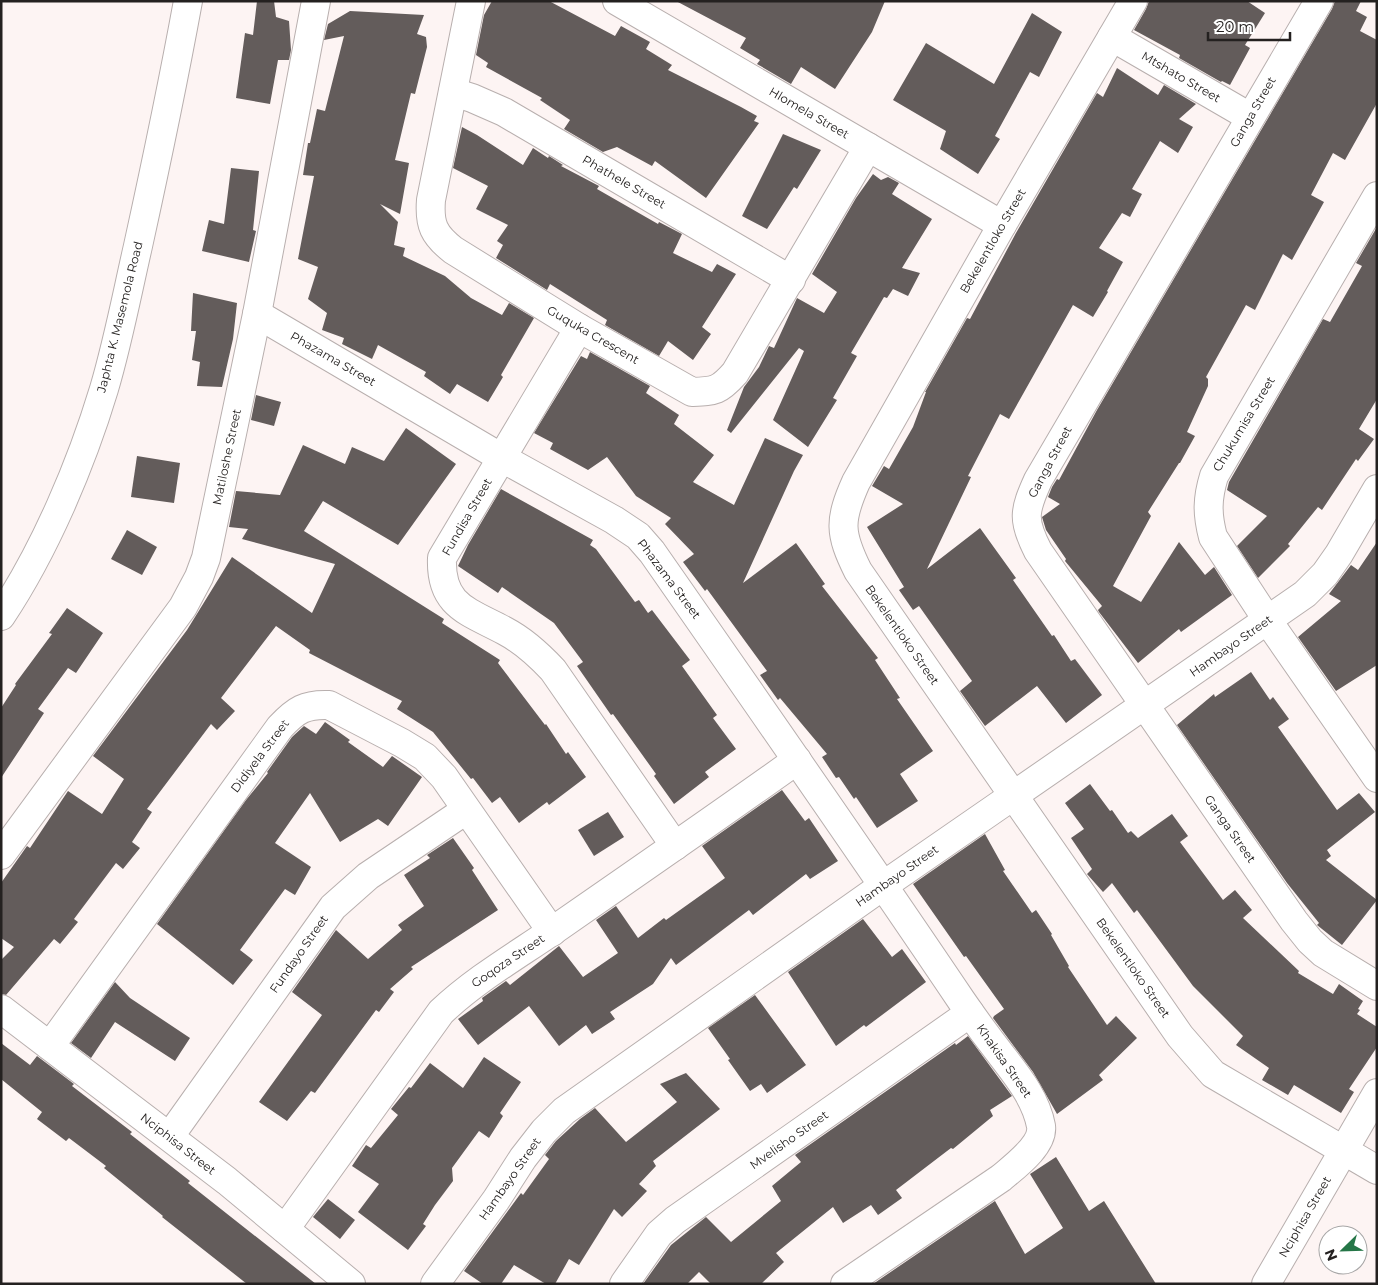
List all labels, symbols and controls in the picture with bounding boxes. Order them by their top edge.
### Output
scale bar [1208,10,1290,42]
text: 20 m [1216,17,1254,36]
street label: Mtshato Street [1139,48,1224,105]
street label: Ganga Street [1226,74,1279,150]
street label: Hlomela Street [766,84,852,142]
street label: Phathele Street [580,152,669,212]
street label: Bekelentloko Street [956,186,1029,296]
street label: Japhta K. Masemola Road [93,240,146,395]
street label: Guquka Crescent [544,302,642,367]
street label: Phazama Street [288,328,379,389]
street label: Chukumisa Street [1209,373,1278,474]
street label: Matiloshe Street [209,407,244,506]
street label: Ganga Street [1024,423,1075,500]
street label: Fundisa Street [438,475,495,558]
street label: Phazama Street [634,536,704,622]
street label: Bekelentloko Street [862,582,943,688]
street label: Hambayo Street [1186,611,1275,680]
street label: Didiyela Street [227,716,292,795]
street label: Ganga Street [1202,792,1259,866]
street label: Hambayo Street [852,841,941,910]
street label: Fundayo Street [266,912,331,996]
street label: Bekelentloko Street [1093,915,1174,1021]
street label: Goqoza Street [468,931,547,991]
street label: Khakisa Street [973,1021,1035,1101]
street label: Mvelisho Street [747,1107,831,1172]
street label: Nciphisa Street [138,1110,219,1178]
street label: Hambayo Street [475,1134,544,1223]
street label: Nciphisa Street [1276,1174,1334,1260]
north arrow [1318,1225,1368,1275]

